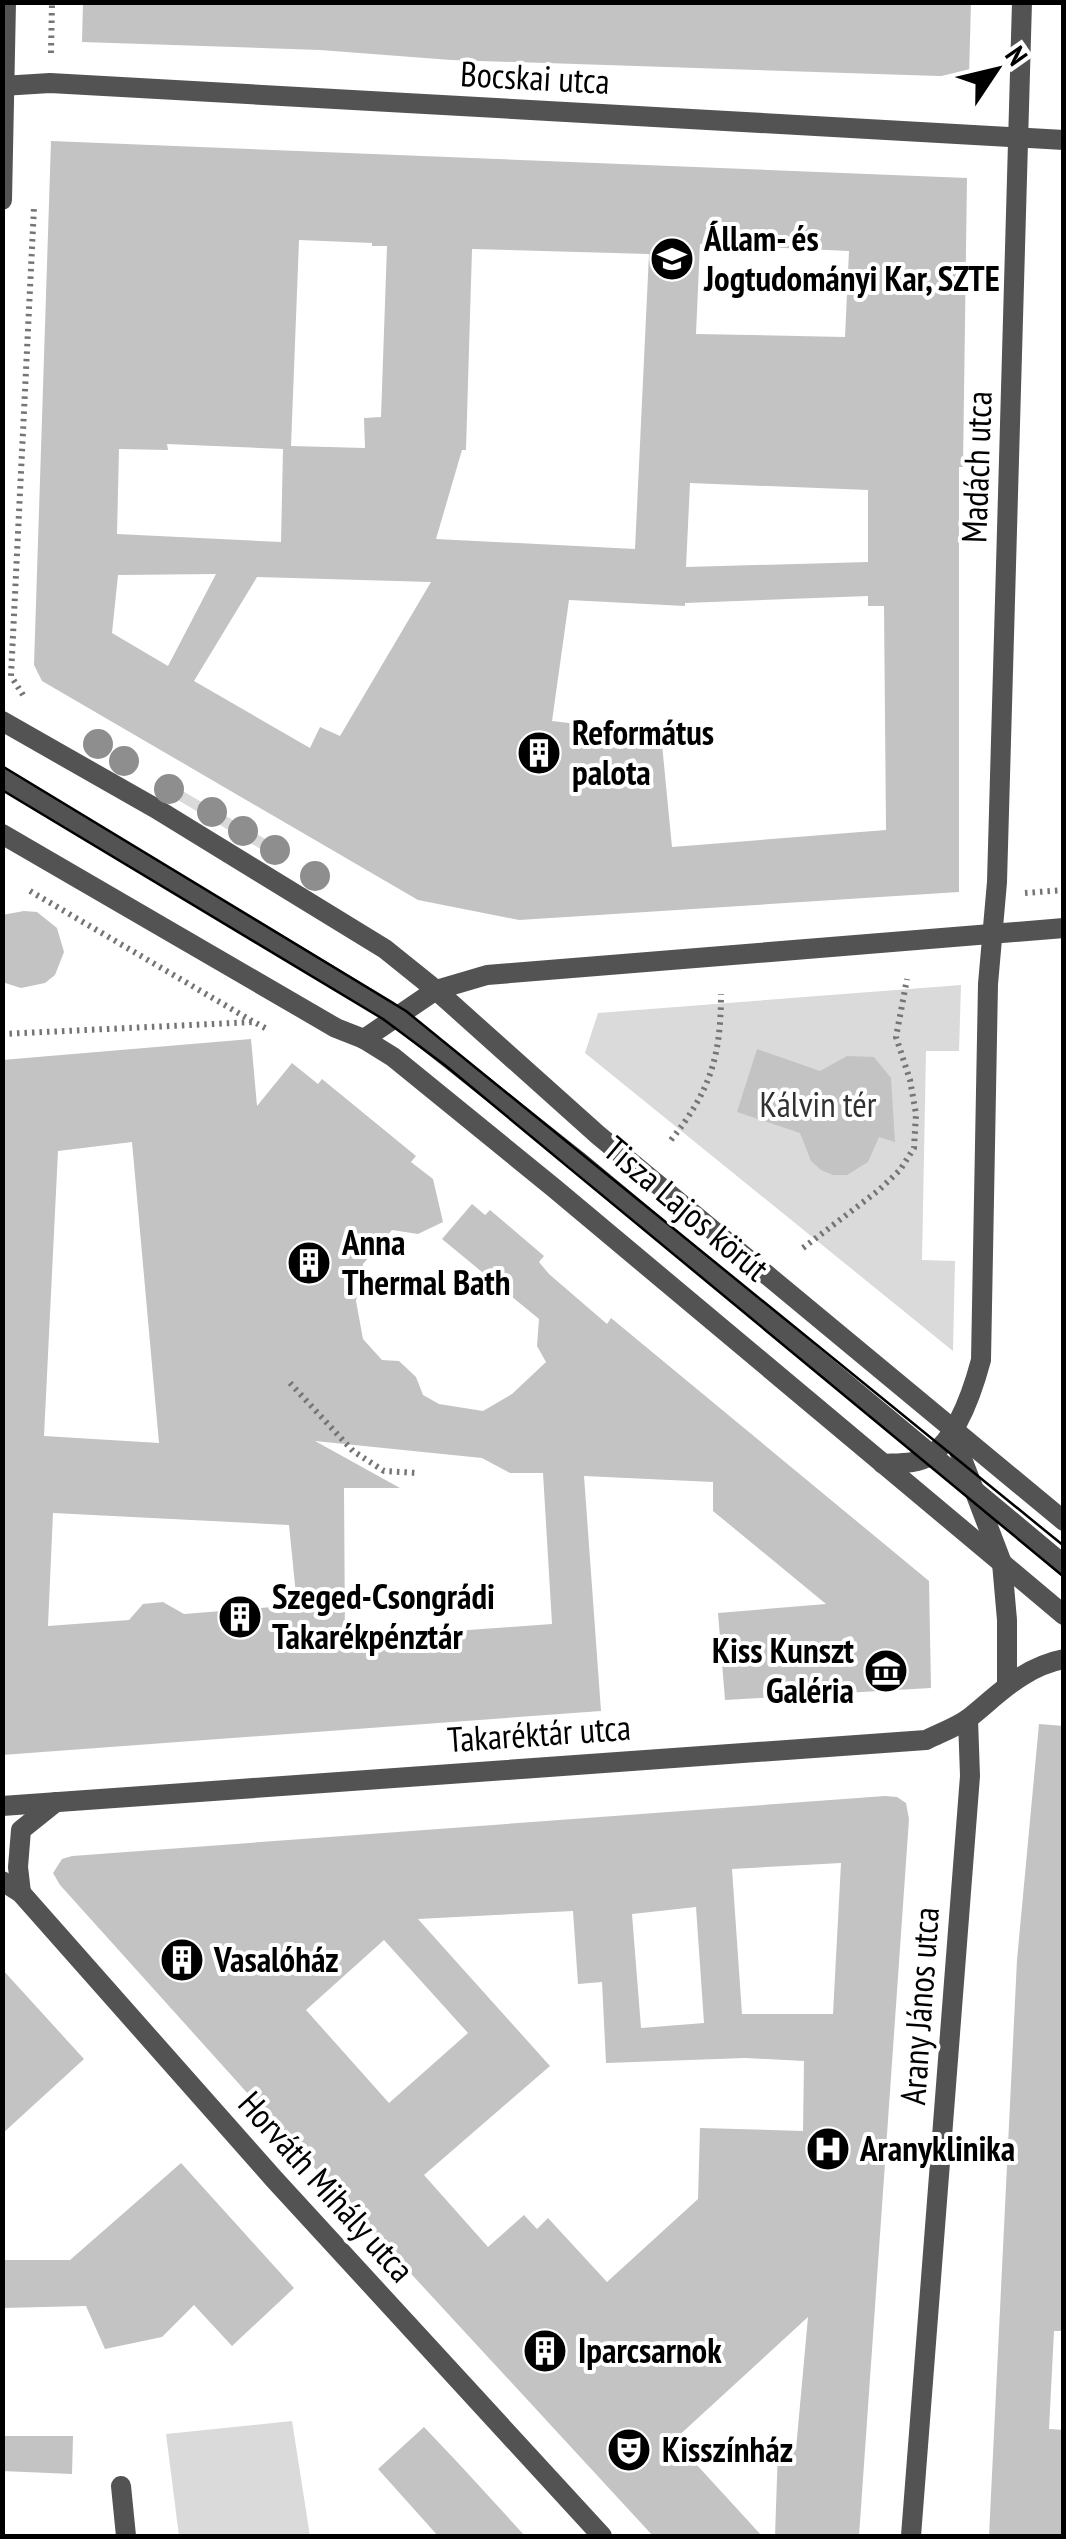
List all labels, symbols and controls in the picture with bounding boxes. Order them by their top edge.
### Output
north arrow [946,20,1046,120]
text: N [997,39,1036,72]
street label: Bocskai utca [459,50,611,104]
place label: Állam- és Jogtudományi Kar, SZTE [703,215,1000,301]
school or university icon: Állam- és Jogtudományi Kar, SZTE [649,236,695,282]
street label: Madách utca [950,390,1002,544]
place label: Református palota [572,709,714,795]
building icon: Református palota [516,730,562,776]
park label: Kálvin tér [760,1081,877,1127]
street label: Tisza Lajos körút [595,1126,779,1291]
place label: Anna Thermal Bath [341,1219,510,1305]
building icon: Anna Thermal Bath [286,1240,332,1286]
place label: Szeged-Csongrádi Takarékpénztár [272,1573,495,1659]
building icon: Szeged-Csongrádi Takarékpénztár [217,1594,263,1640]
place label: Kiss Kunszt Galéria [712,1627,854,1713]
museum icon: Kiss Kunszt Galéria [863,1648,909,1694]
street label: Takaréktár utca [446,1704,632,1762]
street label: Arany János utca [889,1905,949,2106]
place label: Vasalóház [213,1936,339,1982]
building icon: Vasalóház [159,1937,205,1983]
street label: Horváth Mihály utca [229,2081,425,2291]
place label: Aranyklinika [859,2125,1015,2171]
hospital icon: Aranyklinika [805,2126,851,2172]
place label: Iparcsarnok [578,2327,722,2373]
building icon: Iparcsarnok [522,2328,568,2374]
place label: Kisszínház [662,2426,793,2472]
theatre icon: Kisszínház [606,2427,652,2473]

